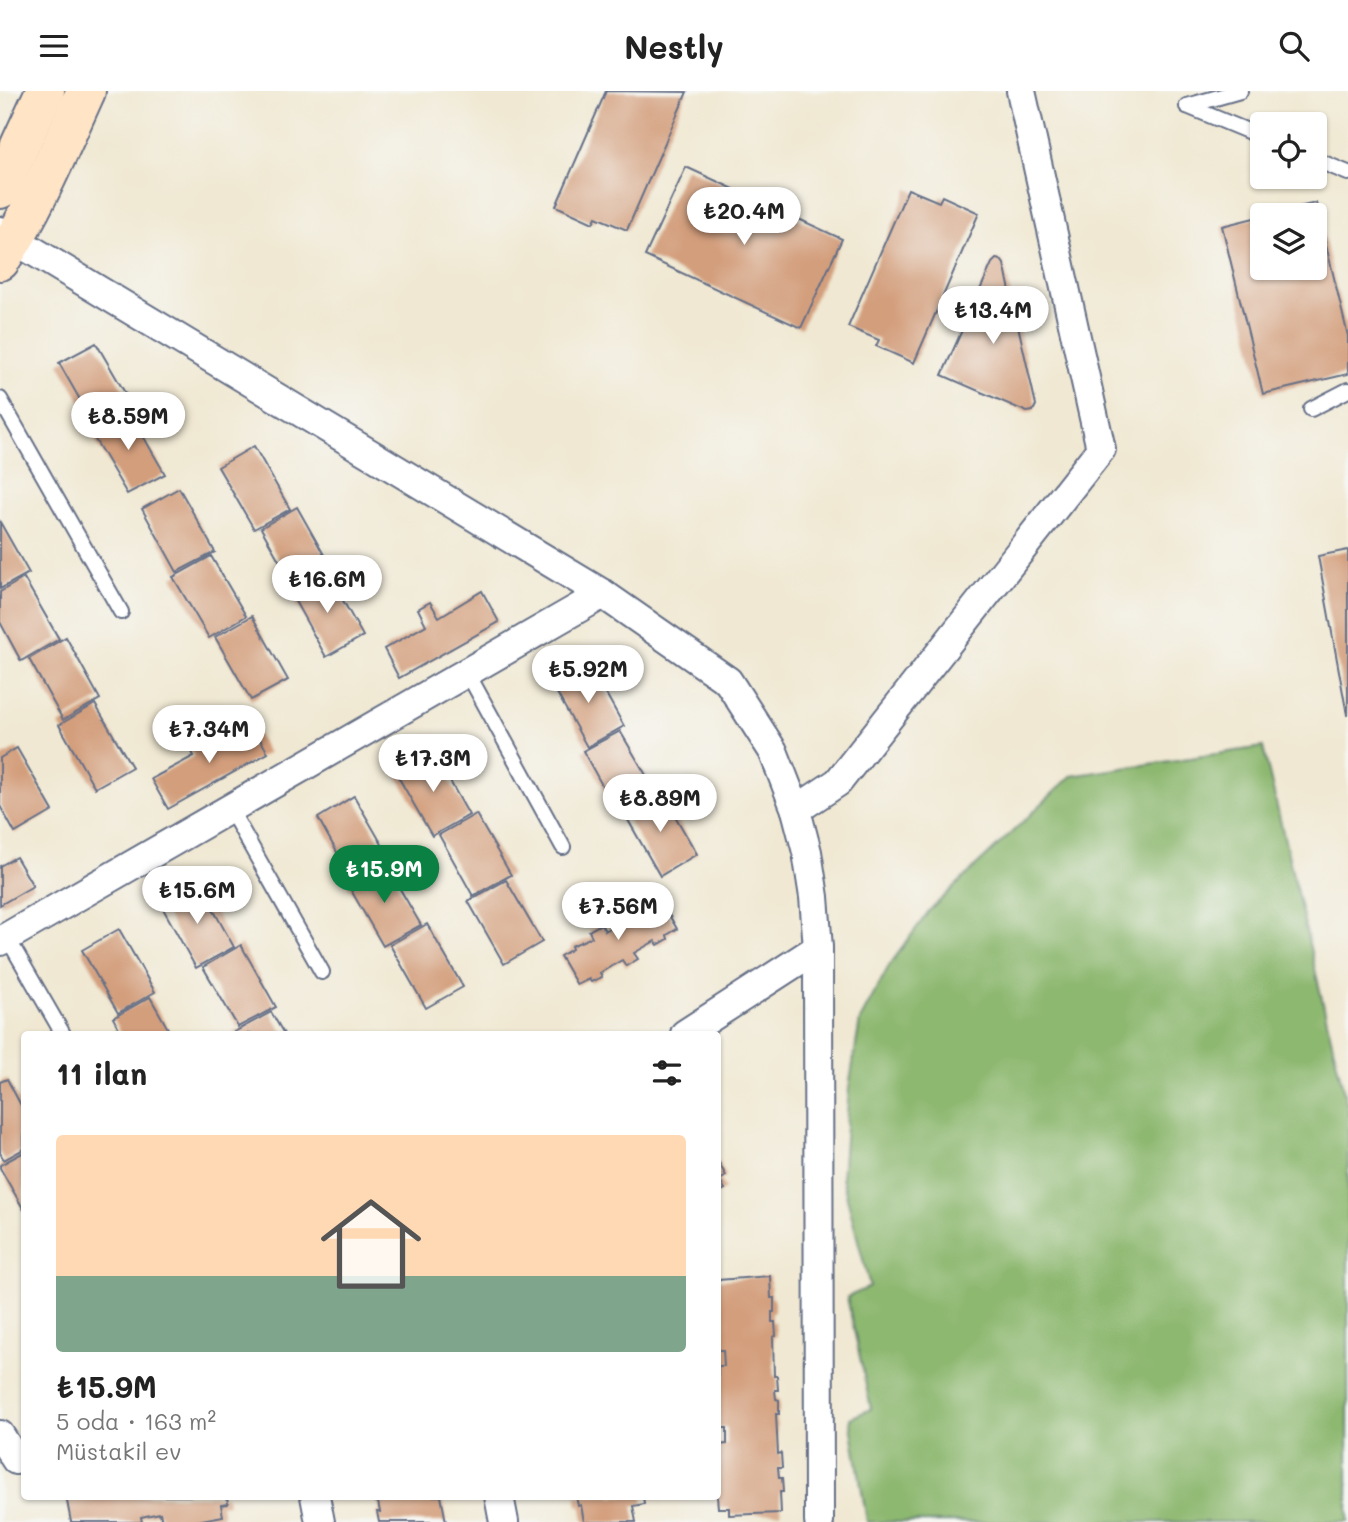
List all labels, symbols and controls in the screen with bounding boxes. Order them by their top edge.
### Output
text: Nestly [624,25,724,67]
icon: menu [35,27,73,65]
icon: search [1275,27,1313,65]
map controls [1250,112,1327,280]
button: locate [1250,112,1327,189]
pin: ₺20.4M [687,187,801,247]
text: ₺20.4M [703,195,785,225]
button: layers [1250,203,1327,280]
pin: ₺13.4M [936,287,1050,346]
text: ₺13.4M [954,294,1032,324]
pin: ₺8.59M [71,393,185,452]
text: ₺8.59M [87,400,169,430]
pin: ₺16.6M [270,555,384,615]
text: ₺16.6M [288,563,366,593]
pin: ₺5.92M [531,645,645,705]
text: ₺5.92M [548,653,628,683]
pin: ₺7.34M [152,705,266,765]
text: ₺7.34M [168,713,250,743]
pin: ₺17.3M [376,735,490,794]
text: ₺17.3M [395,742,471,772]
pin: ₺8.89M [603,775,717,834]
text: ₺8.89M [619,782,701,812]
pin: ₺15.9M [327,845,441,905]
text: ₺15.9M [345,853,423,883]
pin: ₺15.6M [140,867,254,926]
text: ₺15.6M [158,874,236,904]
pin: ₺7.56M [561,883,675,942]
text: ₺7.56M [578,890,658,920]
text: 11 ilan [56,1053,147,1093]
icon: filters [648,1054,686,1092]
icon: home [308,1181,434,1307]
text: ₺15.9M [56,1366,157,1406]
text: 5 oda · 163 m² [56,1406,216,1436]
text: Müstakil ev [56,1436,181,1466]

